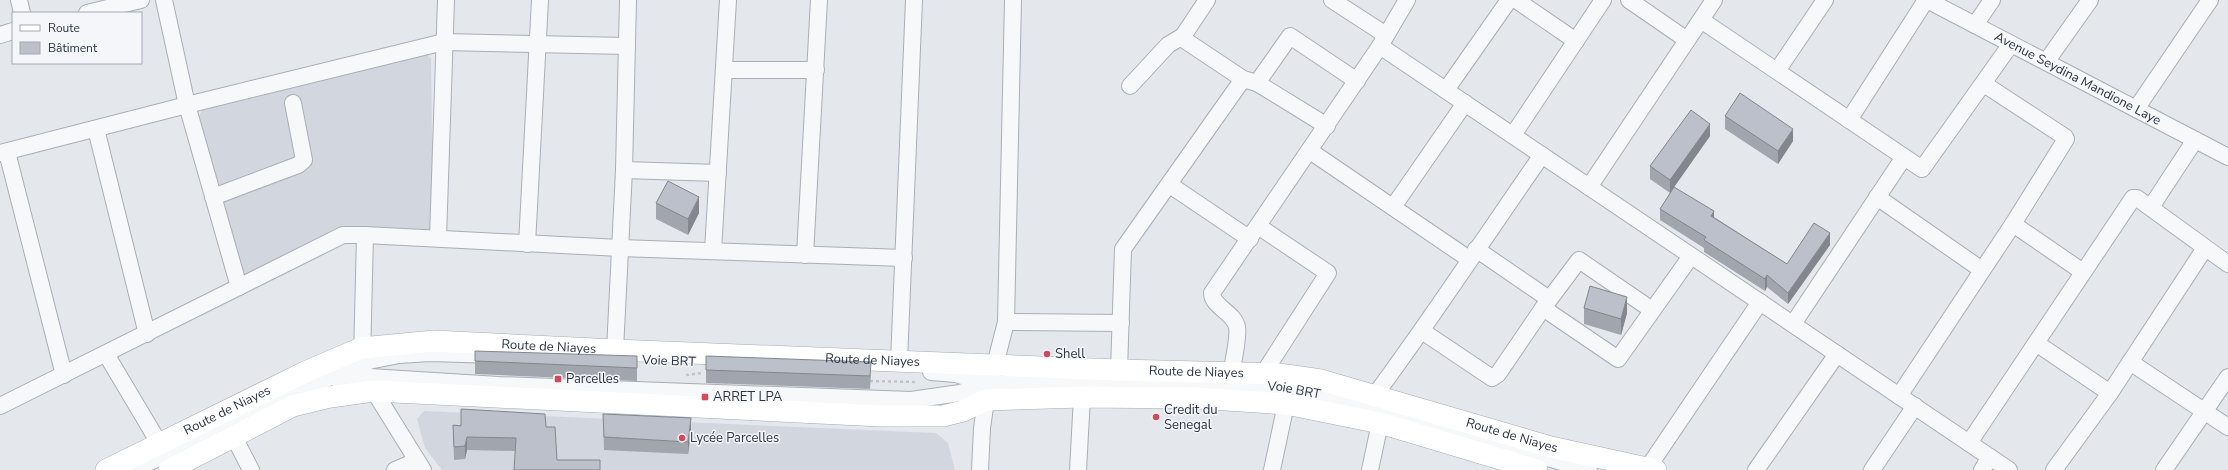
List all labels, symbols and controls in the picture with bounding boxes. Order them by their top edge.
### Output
legend [12,12,142,64]
text: Route [48,20,80,36]
street label: Avenue Seydina Mandione Laye [1991,28,2164,130]
text: Bâtiment [48,40,98,56]
street label: Route de Niayes [501,335,597,358]
place label: Shell [1055,345,1085,363]
street label: Route de Niayes [825,349,920,371]
marker: Shell [1042,349,1052,359]
street label: Voie BRT [641,351,696,371]
street label: Route de Niayes [1149,362,1244,382]
place label: Parcelles [566,370,619,388]
marker: Parcelles [553,374,563,384]
street label: Voie BRT [1266,377,1322,404]
street label: Route de Niayes [181,381,274,439]
place label: ARRET LPA [713,388,783,406]
marker: ARRET LPA [700,392,710,402]
place label: Credit du Senegal [1164,401,1218,434]
marker: Credit du Senegal [1151,412,1161,422]
street label: Route de Niayes [1464,414,1560,457]
place label: Lycée Parcelles [690,429,779,447]
marker: Lycée Parcelles [677,433,687,443]

